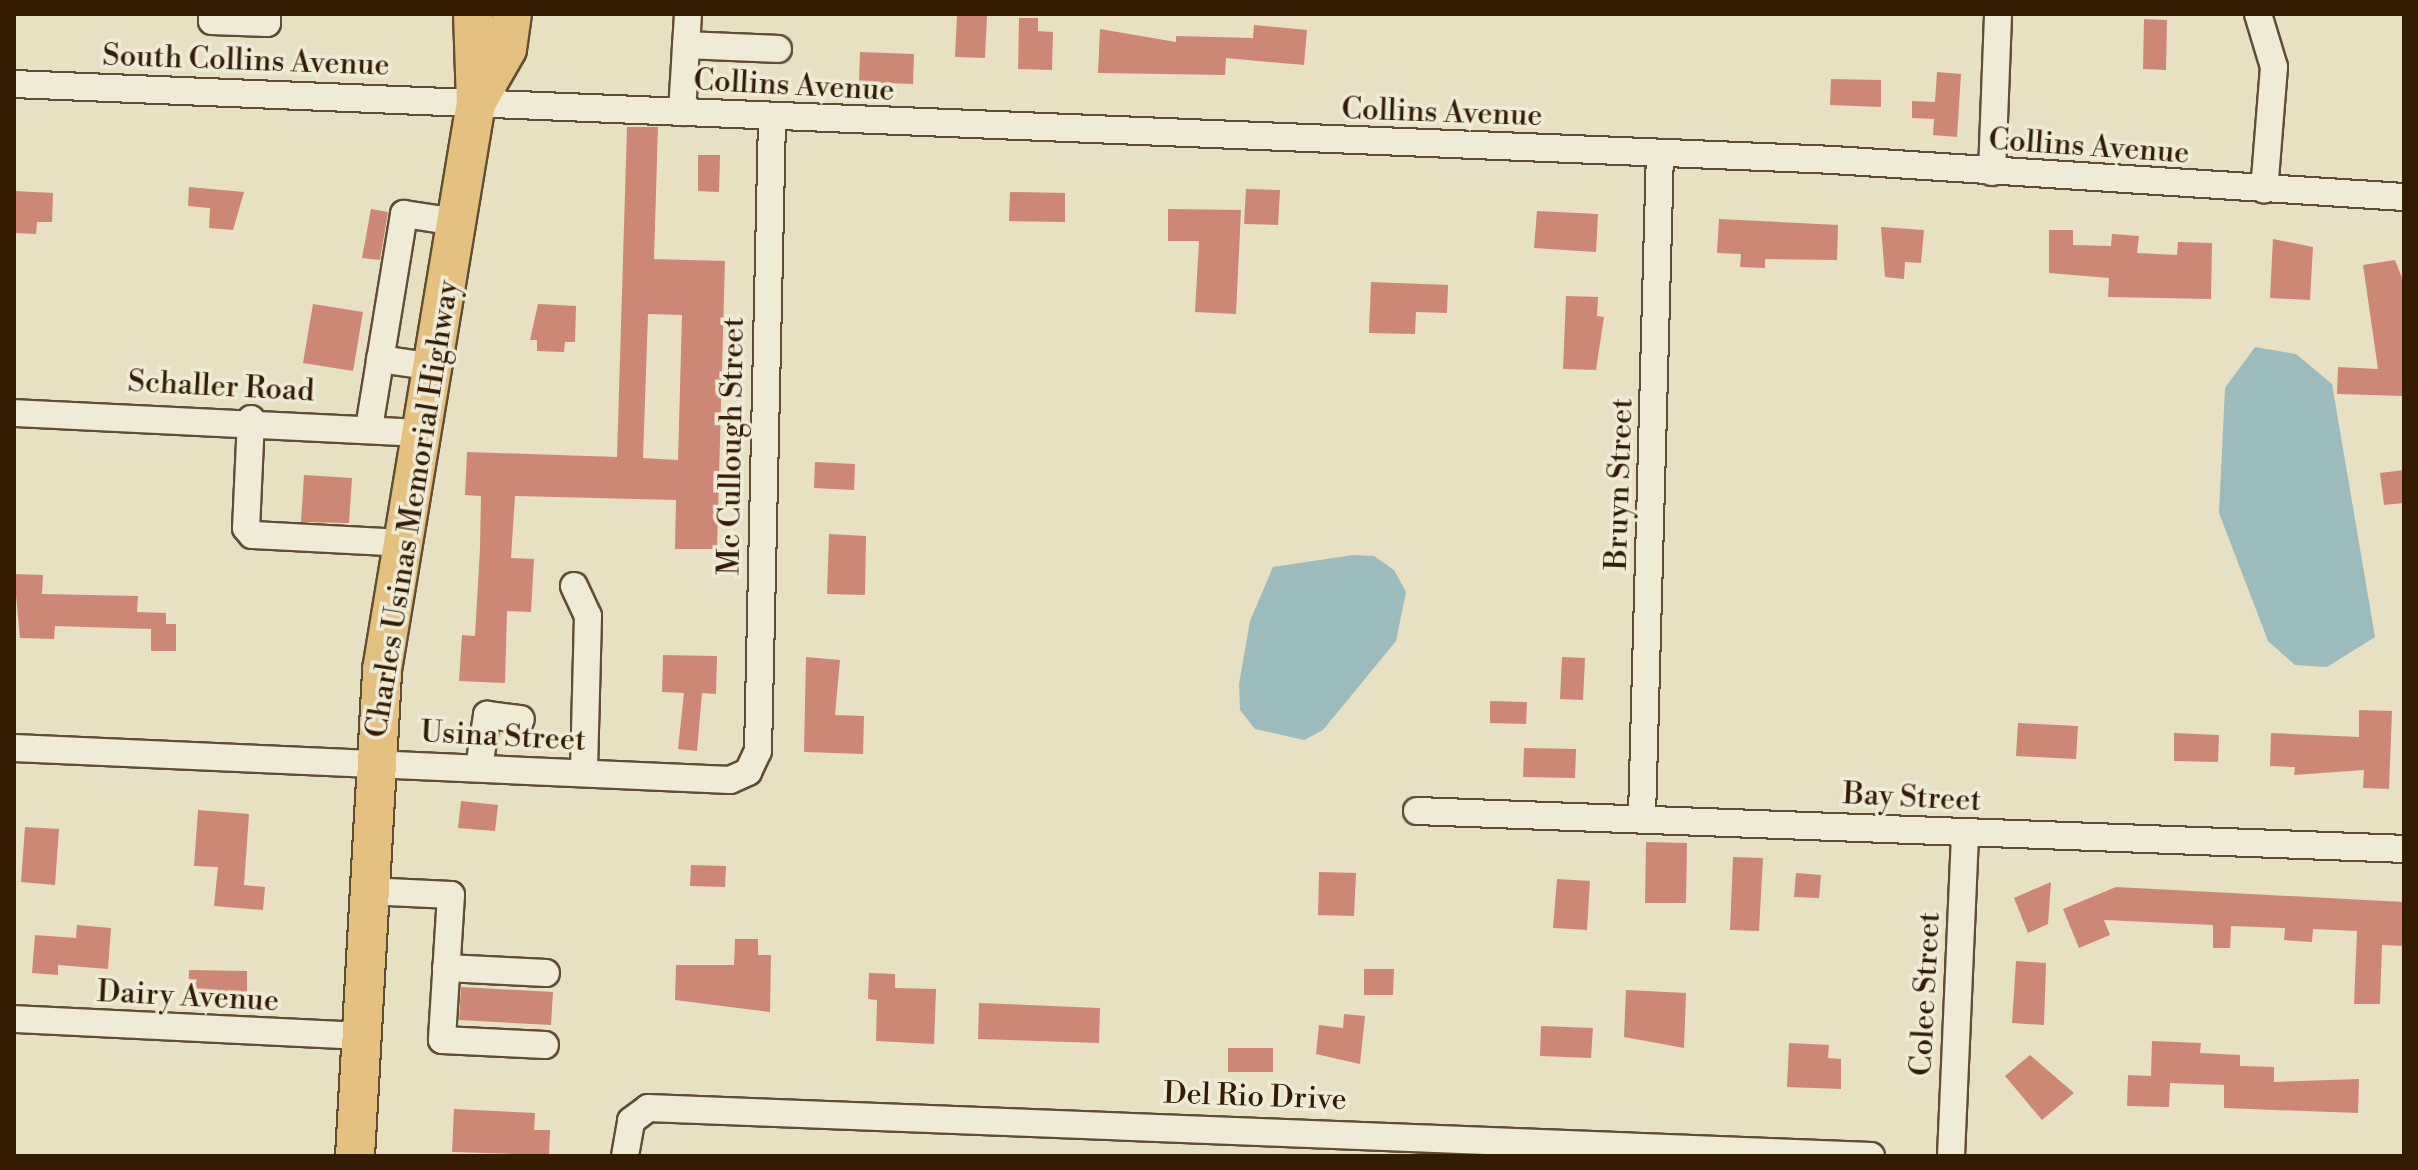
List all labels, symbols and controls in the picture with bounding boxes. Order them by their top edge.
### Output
street label: South Collins Avenue [102,38,390,84]
street label: Collins Avenue [693,63,895,109]
street label: Collins Avenue [1341,91,1543,135]
street label: Collins Avenue [1987,122,2191,172]
street label: Charles Usinas Memorial Highway [359,278,467,740]
street label: Mc Cullough Street [712,317,752,575]
street label: Schaller Road [127,364,315,410]
street label: Bruyn Street [1599,397,1641,571]
street label: Usina Street [419,715,587,759]
street label: Bay Street [1842,776,1982,820]
street label: Colee Street [1904,911,1948,1077]
street label: Dairy Avenue [96,974,280,1020]
street label: Del Rio Drive [1163,1076,1347,1118]

